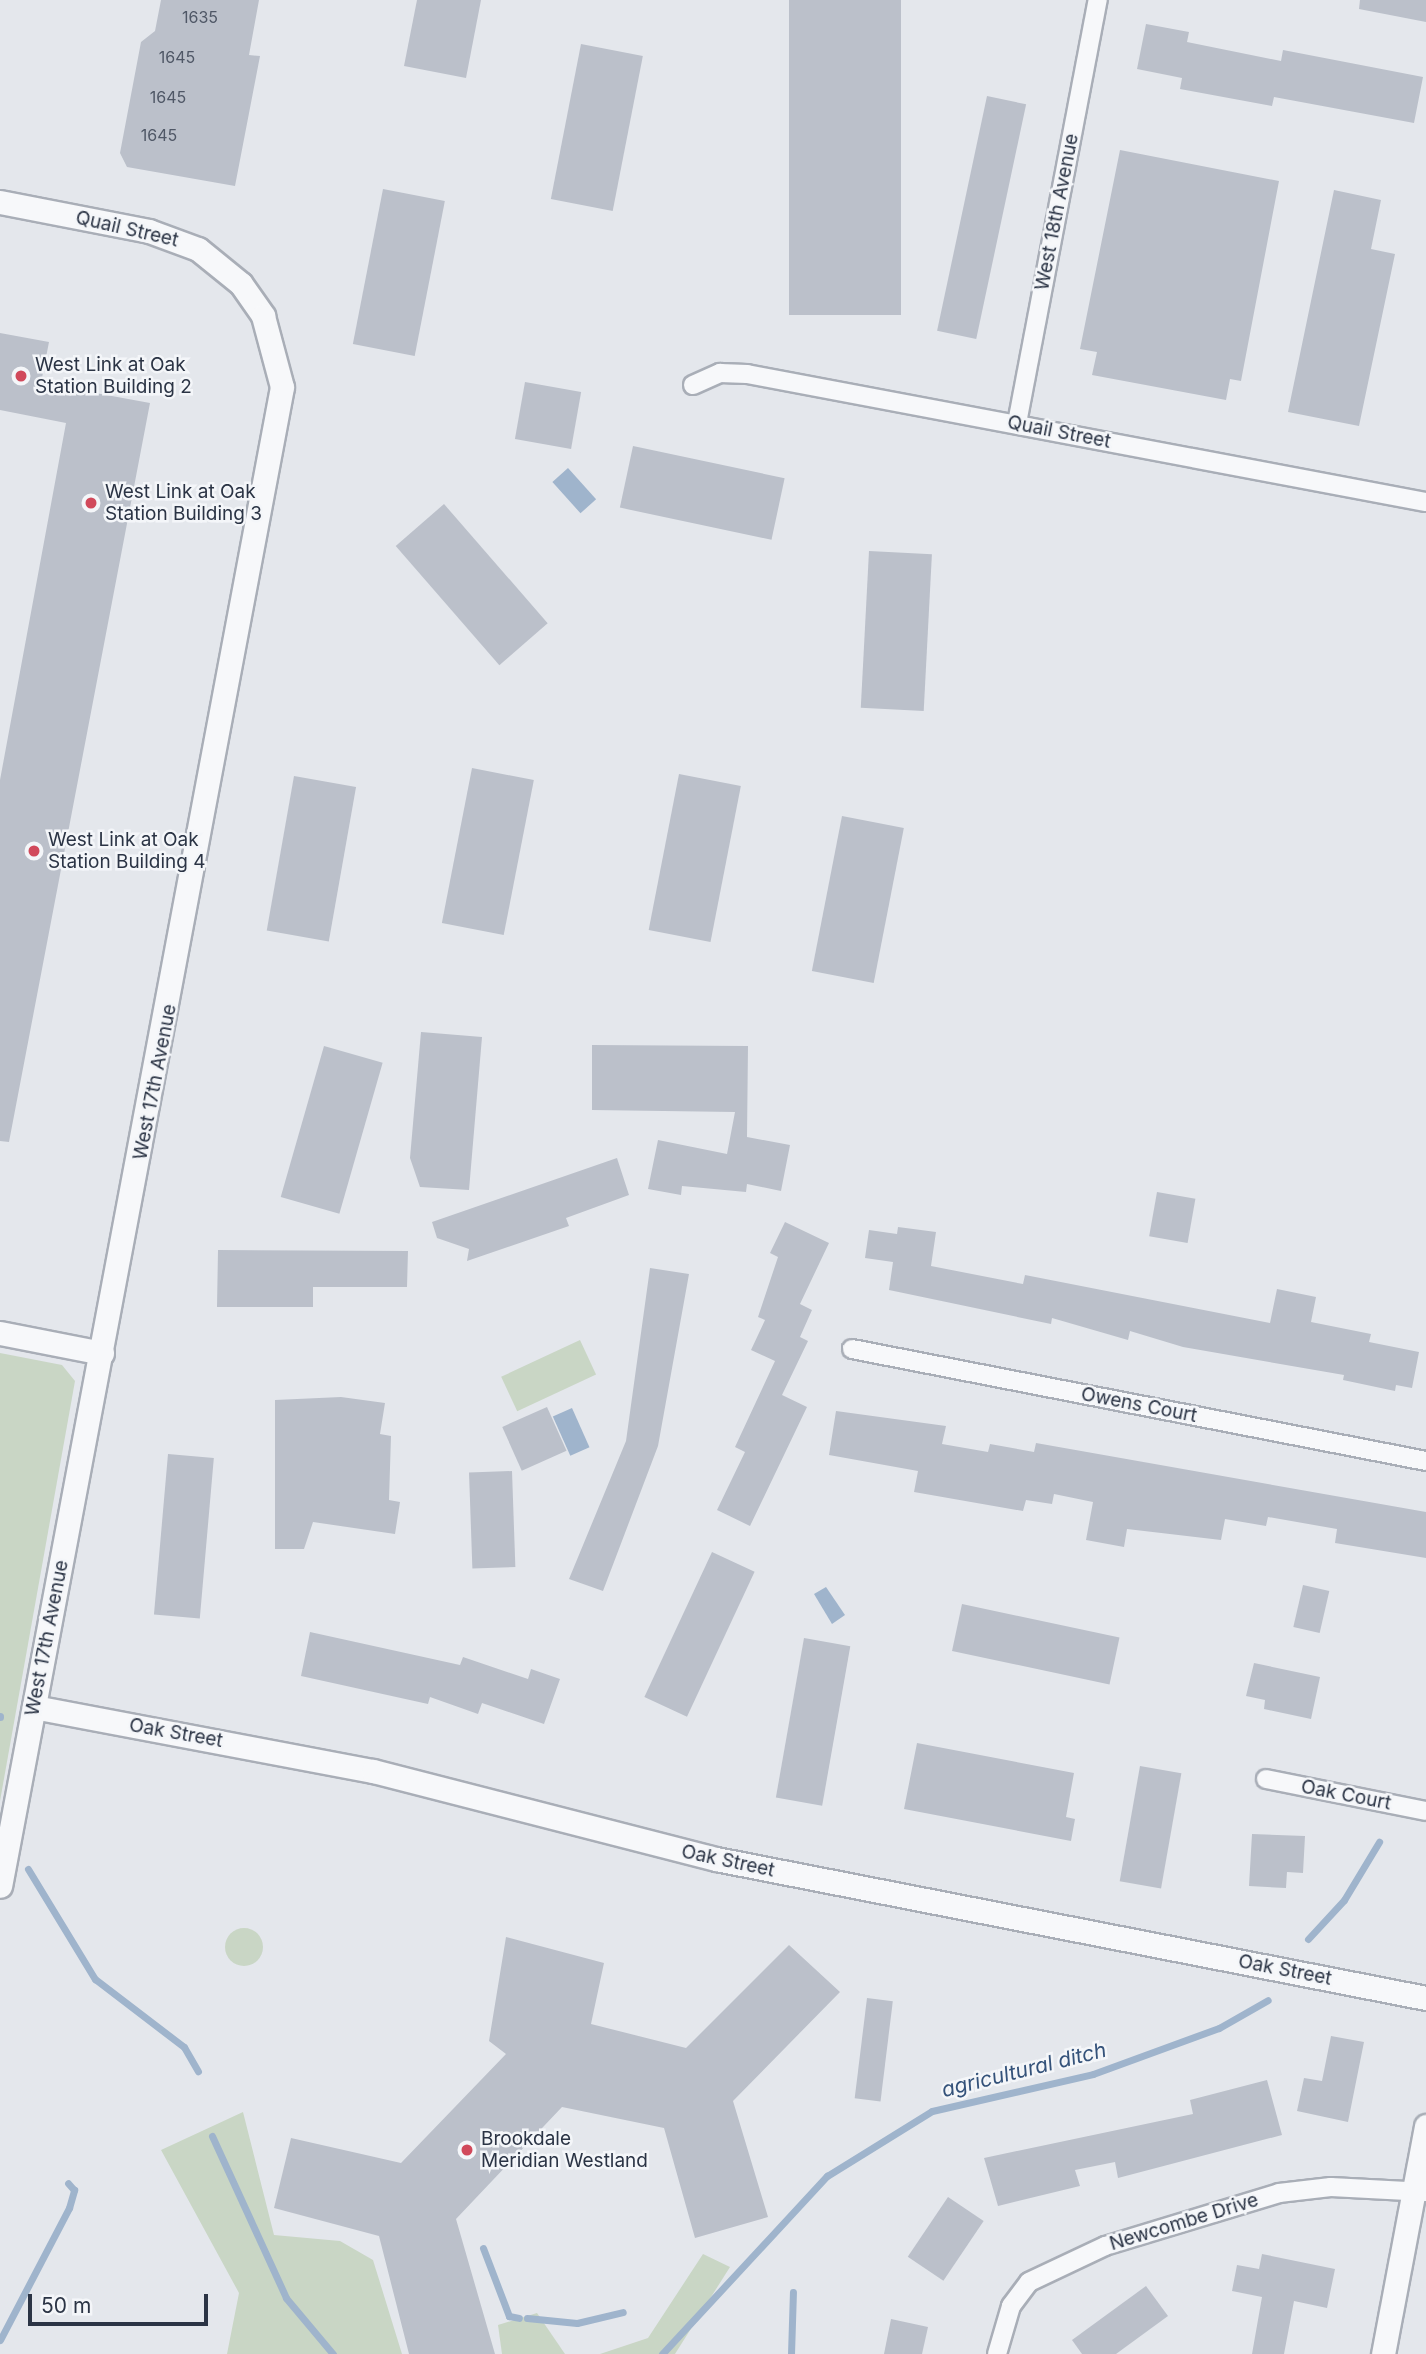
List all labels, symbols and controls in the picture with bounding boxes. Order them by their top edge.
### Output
house number: 1635 [182,7,218,27]
house number: 1645 [159,47,195,67]
house number: 1645 [150,87,186,107]
house number: 1645 [141,125,177,145]
street label: West 18th Avenue [1031,132,1083,292]
street label: Quail Street [73,206,181,252]
place label: West Link at Oak Station Building 2 [35,354,192,398]
marker: West Link at Oak Station Building 2 [13,368,29,384]
street label: Quail Street [1005,411,1113,453]
place label: West Link at Oak Station Building 3 [105,481,262,525]
marker: West Link at Oak Station Building 3 [83,495,99,511]
place label: West Link at Oak Station Building 4 [48,829,206,873]
marker: West Link at Oak Station Building 4 [26,843,42,859]
street label: West 17th Avenue [129,1002,181,1162]
street label: Owens Court [1079,1383,1199,1427]
street label: West 17th Avenue [21,1558,73,1718]
street label: Oak Street [127,1714,225,1752]
street label: Oak Court [1299,1775,1393,1815]
street label: Oak Street [679,1840,777,1882]
street label: Oak Street [1236,1950,1334,1990]
water label: agricultural ditch [939,2037,1109,2103]
place label: Brookdale Meridian Westland [481,2128,648,2172]
marker: Brookdale Meridian Westland [459,2142,475,2158]
street label: Newcombe Drive [1107,2189,1261,2255]
scale bar [32,2280,212,2324]
text: 50 m [41,2293,91,2318]

